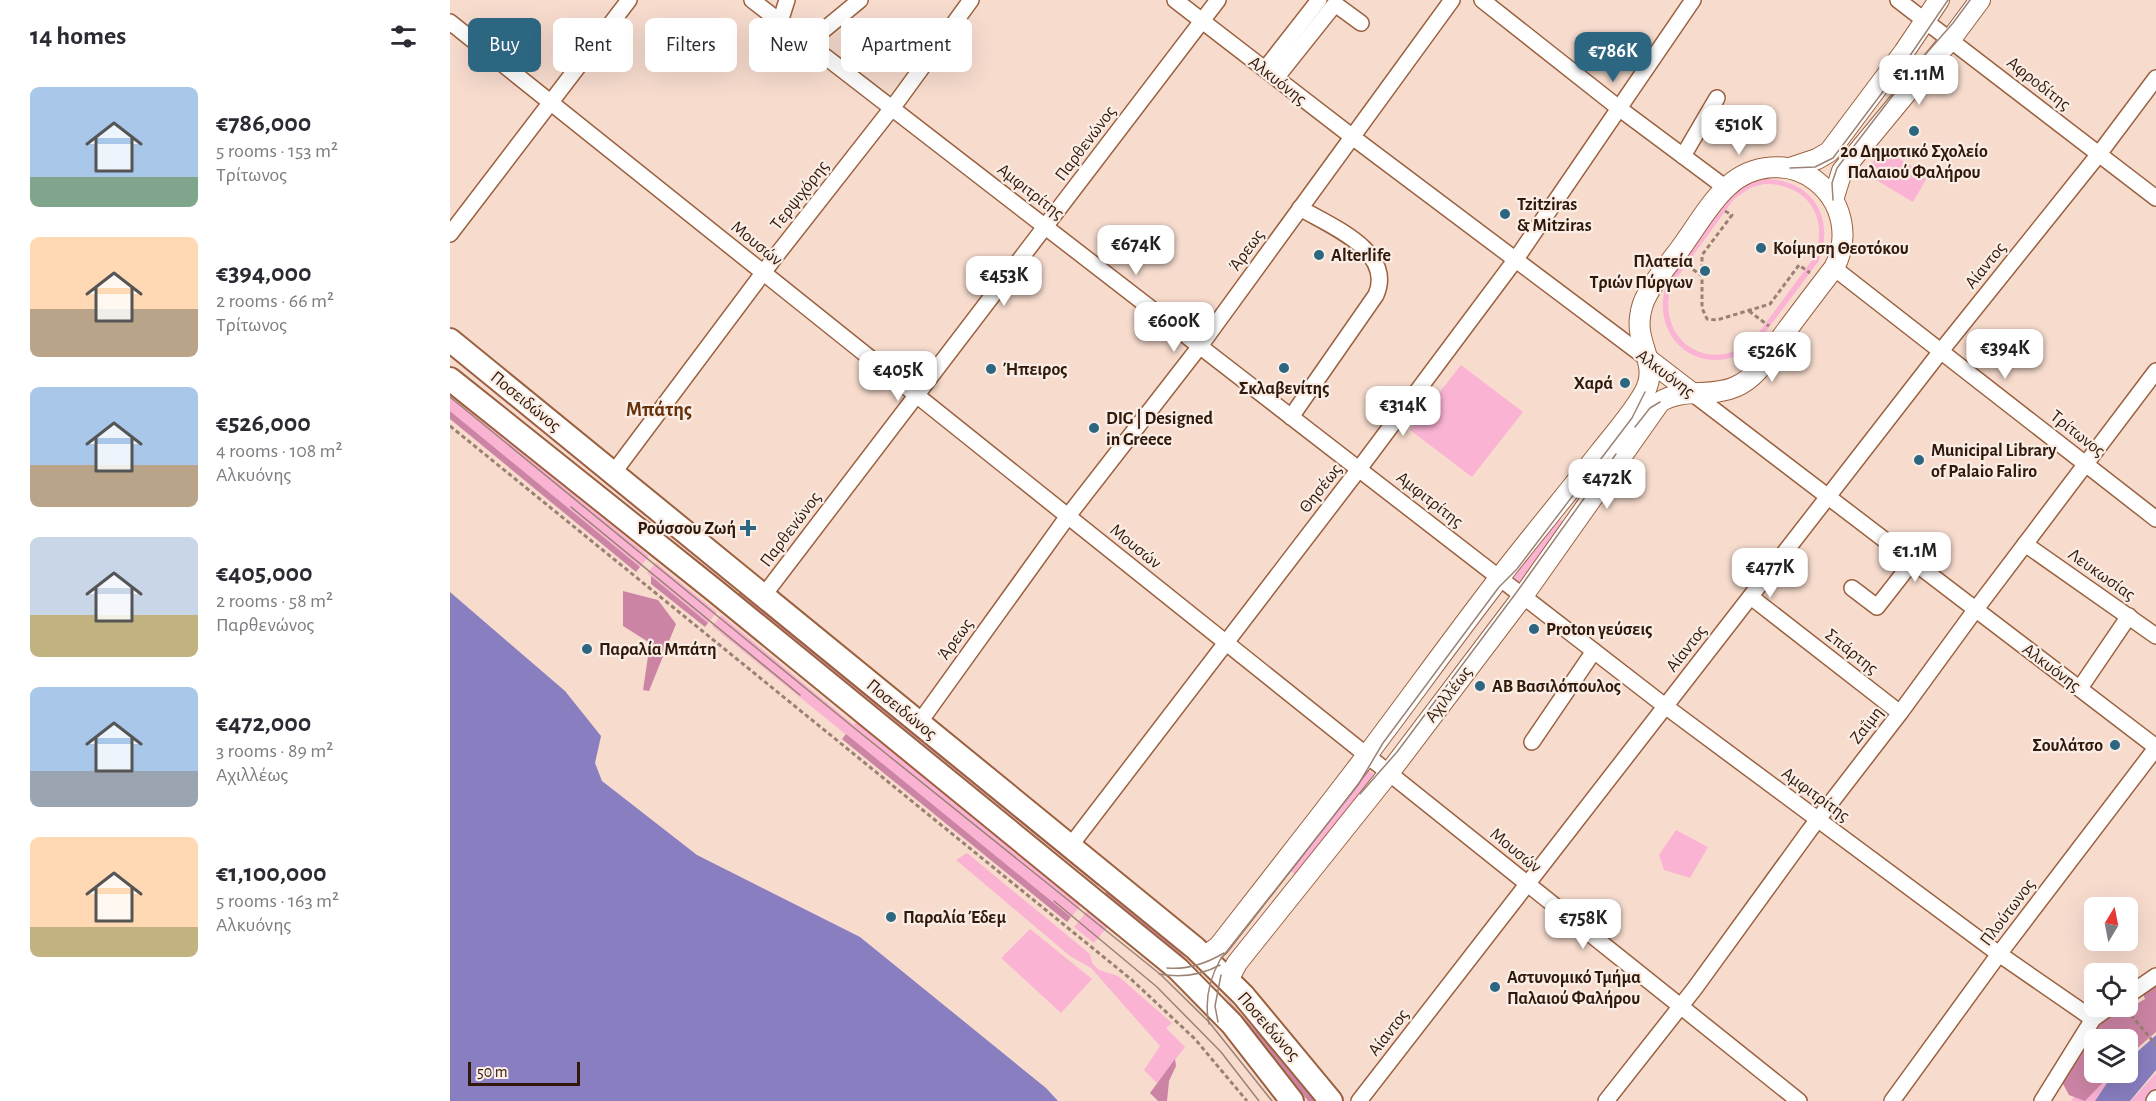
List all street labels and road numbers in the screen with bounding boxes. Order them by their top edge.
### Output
street label: Αλκυόνης [1245,53,1310,109]
street label: Αφροδίτης [2003,53,2074,114]
street label: Παρθενώνος [1052,103,1120,184]
street label: Τερψιχόρης [767,157,832,234]
street label: Αμφιτρίτης [994,160,1068,223]
street label: Μουσών [727,218,786,270]
street label: Άρεως [1226,226,1268,275]
street label: Αίαντος [1961,238,2010,292]
street label: Αλκυόνης [1633,346,1698,401]
street label: Ποσειδώνος [487,368,564,435]
street label: Τρίτωνος [2047,406,2109,461]
street label: Θησέως [1296,461,1345,517]
street label: Αμφιτρίτης [1393,468,1467,531]
street label: Παρθενώνος [757,489,825,570]
street label: Μουσών [1106,521,1165,573]
street label: Λευκωσίας [2065,544,2139,604]
street label: Άρεως [935,615,977,664]
street label: Αίαντος [1662,621,1711,675]
street label: Σπάρτης [1822,626,1881,678]
street label: Αλκυόνης [2019,640,2084,695]
street label: Αχιλλέως [1422,663,1476,726]
street label: Ποσειδώνος [863,676,940,743]
street label: Ζαΐμη [1847,704,1887,748]
street label: Αμφιτρίτης [1778,763,1853,825]
street label: Μουσών [1486,825,1545,877]
street label: Πλούτωνος [1977,876,2039,949]
street label: Ποσειδώνος [1234,989,1303,1064]
street label: Αίαντος [1364,1005,1413,1059]

